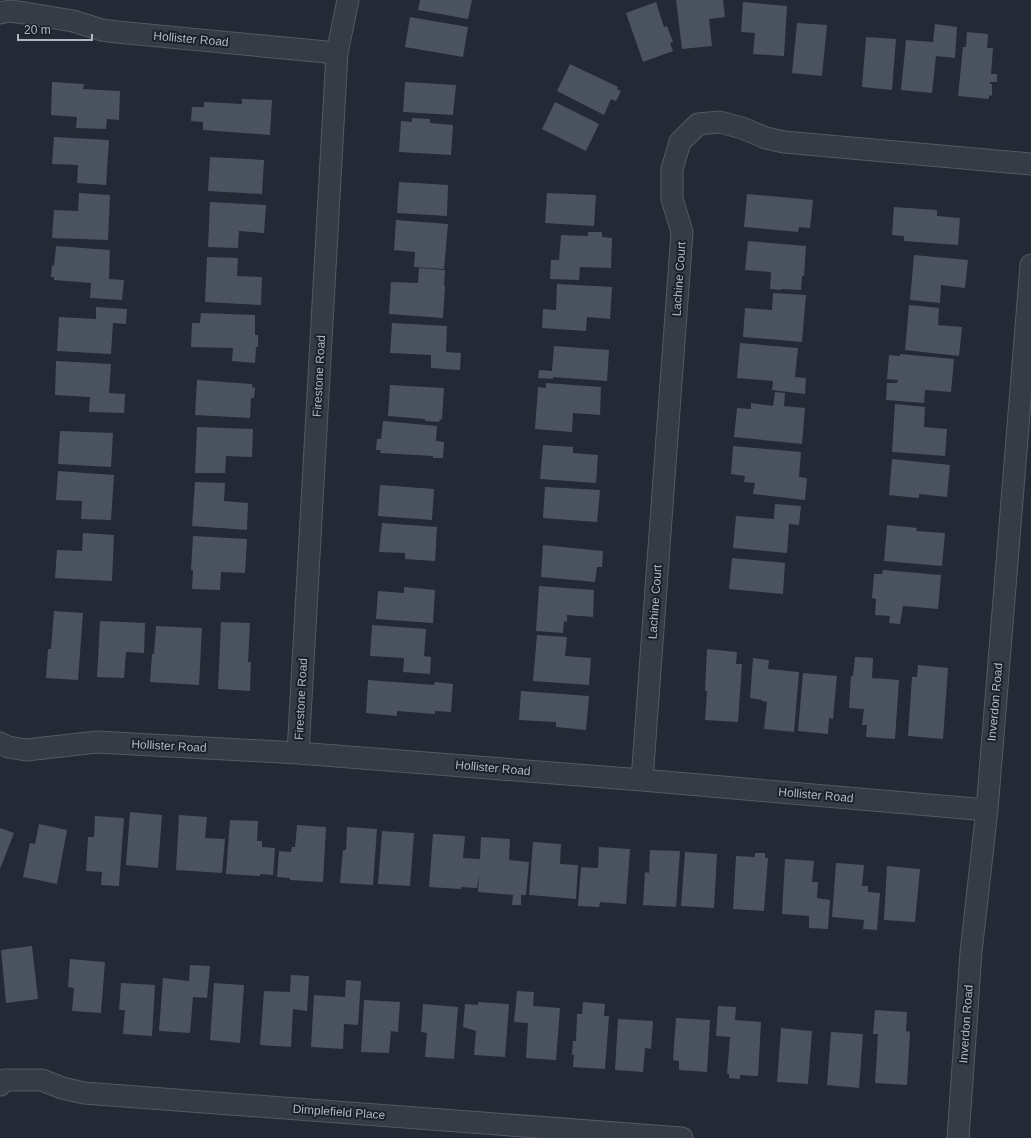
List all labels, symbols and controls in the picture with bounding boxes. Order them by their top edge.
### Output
scale bar [18,16,92,42]
text: 20 m [24,23,51,37]
street label: Hollister Road [153,29,229,49]
street label: Lachine Court [669,241,689,317]
street label: Firestone Road [310,335,328,417]
street label: Lachine Court [645,564,665,640]
street label: Firestone Road [292,658,310,740]
street label: Inverdon Road [985,662,1005,742]
street label: Hollister Road [131,737,207,755]
street label: Hollister Road [455,758,531,778]
street label: Hollister Road [778,785,854,805]
street label: Inverdon Road [956,984,976,1064]
street label: Dimplefield Place [292,1102,386,1122]

